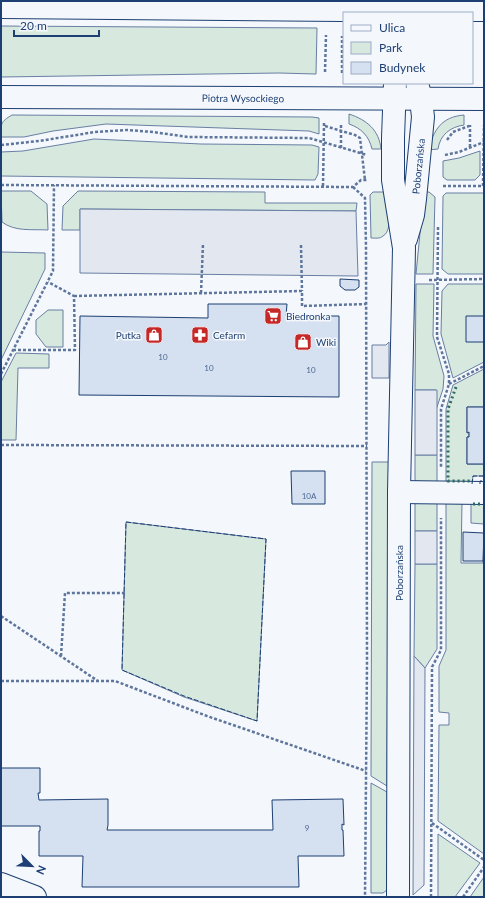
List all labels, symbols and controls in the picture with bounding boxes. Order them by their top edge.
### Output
scale bar [14,12,99,38]
legend [343,12,473,84]
text: 20 m [20,18,47,33]
text: Ulica [379,20,405,35]
text: Park [379,40,403,55]
text: Budynek [379,60,426,75]
street label: Piotra Wysockiego [202,92,284,104]
street label: Poborzańska [410,138,427,195]
supermarket icon: Biedronka [263,306,283,326]
place label: Biedronka [286,310,330,322]
shop icon: Putka [144,325,164,345]
pharmacy icon: Cefarm [190,325,210,345]
place label: Putka [116,329,141,341]
place label: Cefarm [213,329,245,341]
shop icon: Wiki [293,332,313,352]
place label: Wiki [316,336,336,348]
house number: 10 [158,352,168,362]
house number: 10 [204,363,214,373]
house number: 10 [306,365,316,375]
house number: 10A [302,491,317,501]
street label: Poborzańska [393,545,405,601]
house number: 9 [305,823,310,833]
north arrow [12,846,52,886]
text: N [34,864,49,877]

